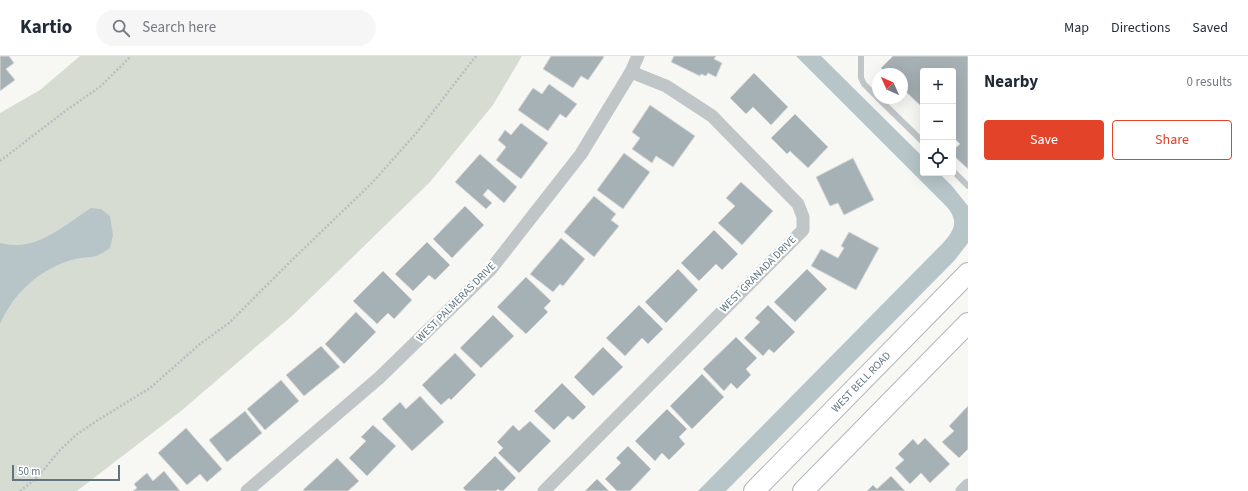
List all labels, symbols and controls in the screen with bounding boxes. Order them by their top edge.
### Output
search box [96,10,376,46]
text: Kartio [20,14,72,41]
icon: search [110,17,132,39]
text: Search here [142,17,216,38]
text: Map [1064,18,1089,38]
text: Directions [1111,18,1170,38]
text: Saved [1192,18,1228,38]
north arrow [872,68,908,104]
map controls [920,68,956,176]
button: + [920,68,956,104]
text: Nearby [984,70,1038,94]
text: 0 results [1187,73,1232,91]
button: − [920,104,956,140]
button: Save [984,120,1104,160]
button: Share [1112,120,1232,160]
button: locate [920,140,956,176]
street label: WEST GRANADA DRIVE [716,232,800,316]
street label: WEST PALMERAS DRIVE [413,259,499,345]
street label: WEST BELL ROAD [828,348,894,416]
scale bar [12,463,120,482]
text: 50 m [18,464,40,479]

